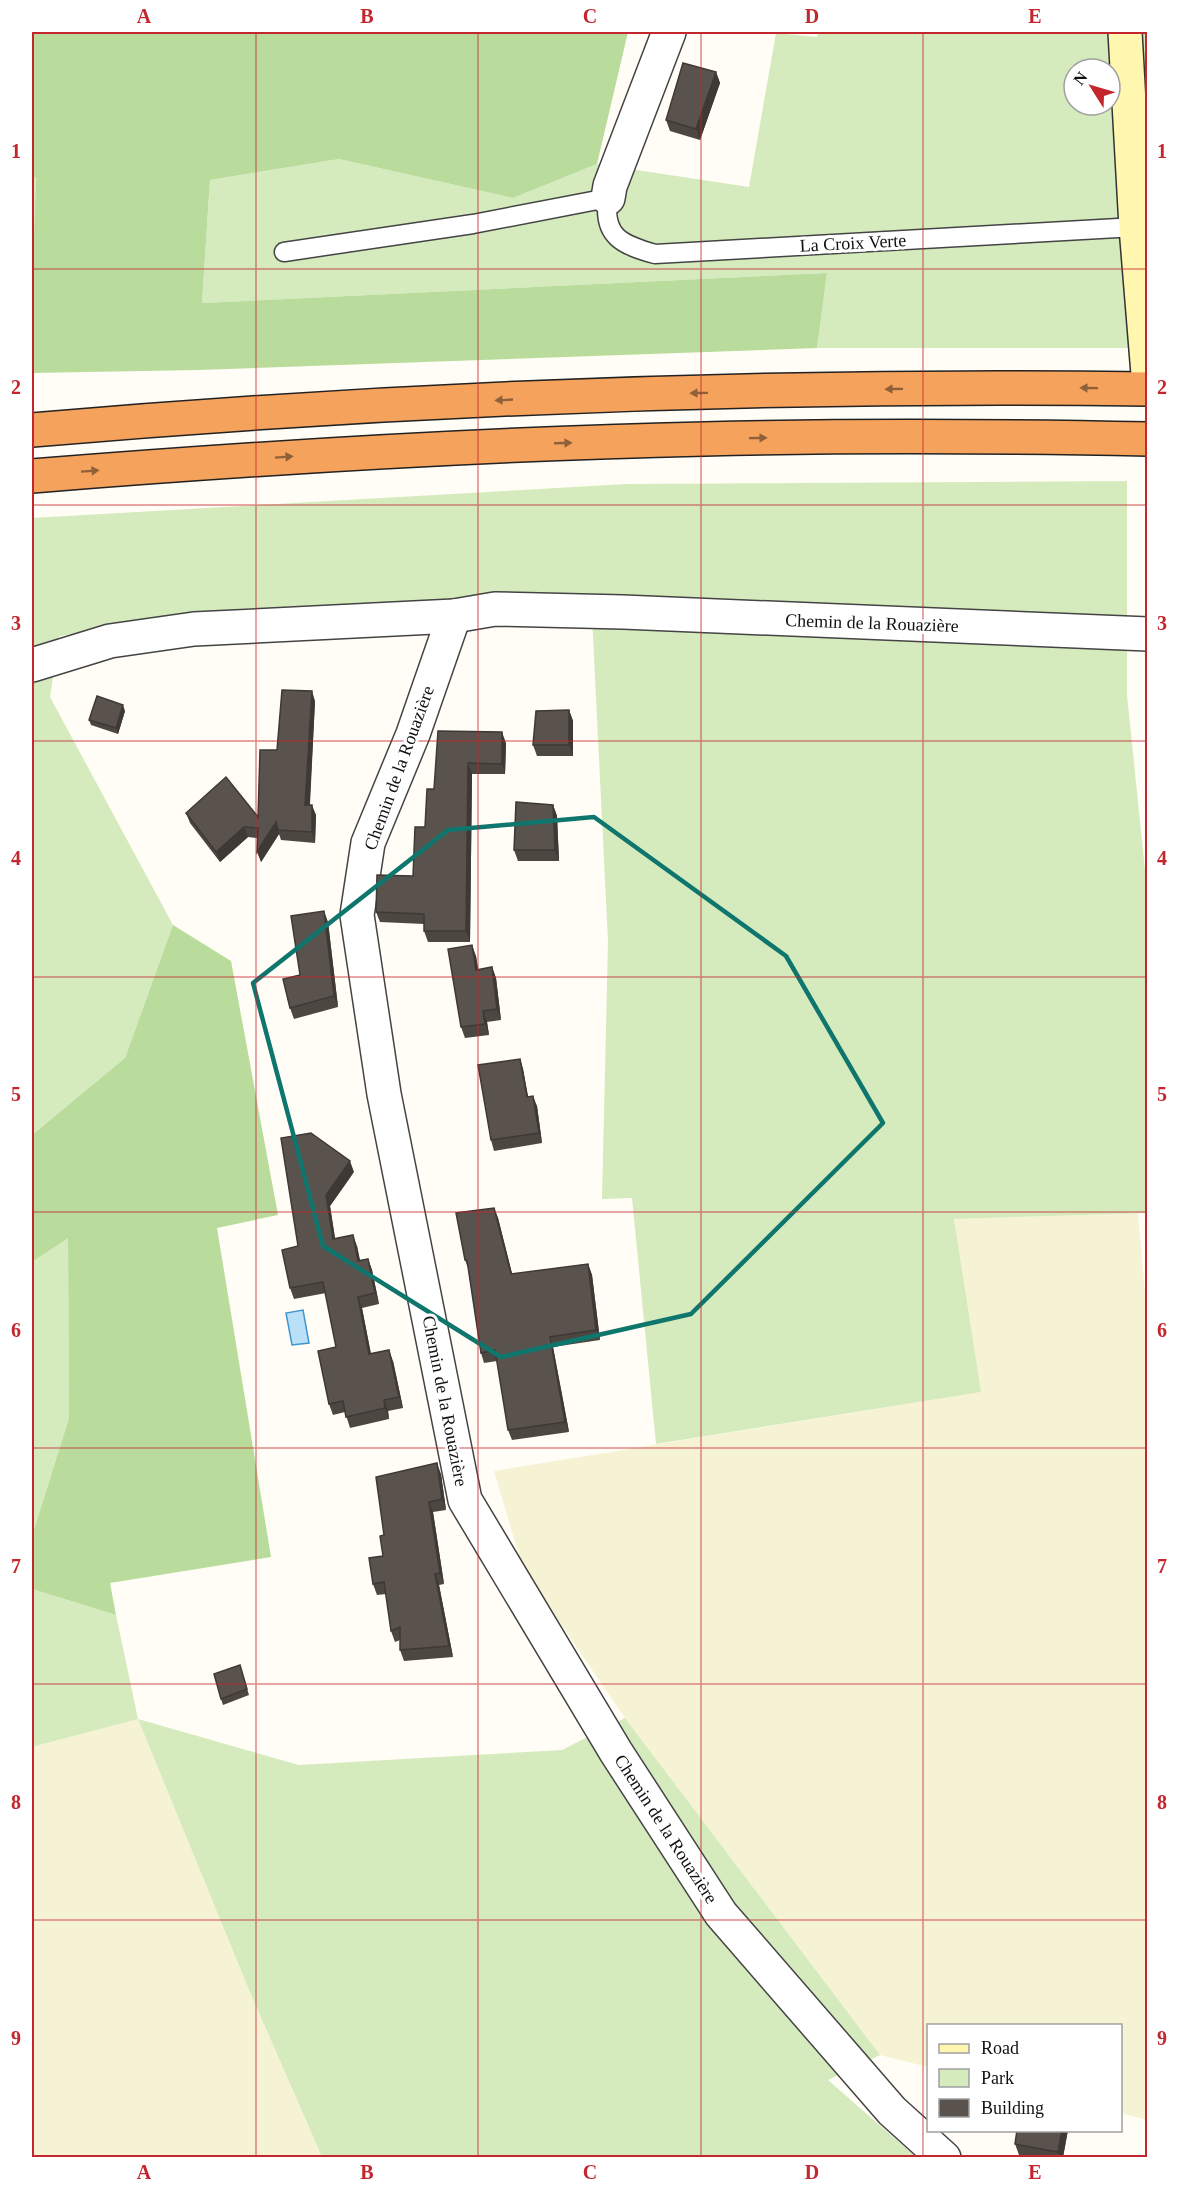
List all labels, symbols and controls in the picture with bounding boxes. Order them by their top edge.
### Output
text: A [137,5,152,27]
text: B [360,5,374,27]
text: C [583,5,597,27]
text: D [805,5,819,27]
text: E [1028,5,1042,27]
north arrow [1062,57,1122,117]
text: N [1070,68,1091,88]
text: 1 [11,140,21,162]
text: 1 [1157,140,1167,162]
street label: La Croix Verte [799,230,907,256]
text: 2 [11,376,21,398]
text: 2 [1157,376,1167,398]
one-way arrow [1080,383,1099,393]
one-way arrow [885,384,904,394]
one-way arrow [690,388,709,398]
one-way arrow [495,395,514,404]
one-way arrow [748,433,767,442]
one-way arrow [553,439,572,448]
one-way arrow [275,452,294,462]
one-way arrow [80,467,99,476]
street label: Chemin de la Rouazière [785,610,959,636]
text: 3 [11,612,21,634]
text: 3 [1157,612,1167,634]
street label: Chemin de la Rouazière [360,683,438,853]
text: 4 [11,847,21,869]
text: 4 [1157,847,1167,869]
text: 5 [11,1083,21,1105]
text: 5 [1157,1083,1167,1105]
street label: Chemin de la Rouazière [419,1314,471,1488]
text: 6 [11,1319,21,1341]
text: 6 [1157,1319,1167,1341]
text: 7 [11,1555,21,1577]
text: 7 [1157,1555,1167,1577]
street label: Chemin de la Rouazière [610,1751,722,1907]
text: 8 [11,1791,21,1813]
text: 8 [1157,1791,1167,1813]
legend [927,2024,1122,2132]
text: 9 [11,2027,21,2049]
text: 9 [1157,2027,1167,2049]
text: Road [981,2038,1019,2058]
text: Park [981,2068,1014,2088]
text: Building [981,2098,1044,2118]
text: A [137,2161,152,2183]
text: B [360,2161,374,2183]
text: C [583,2161,597,2183]
text: D [805,2161,819,2183]
text: E [1028,2161,1042,2183]

